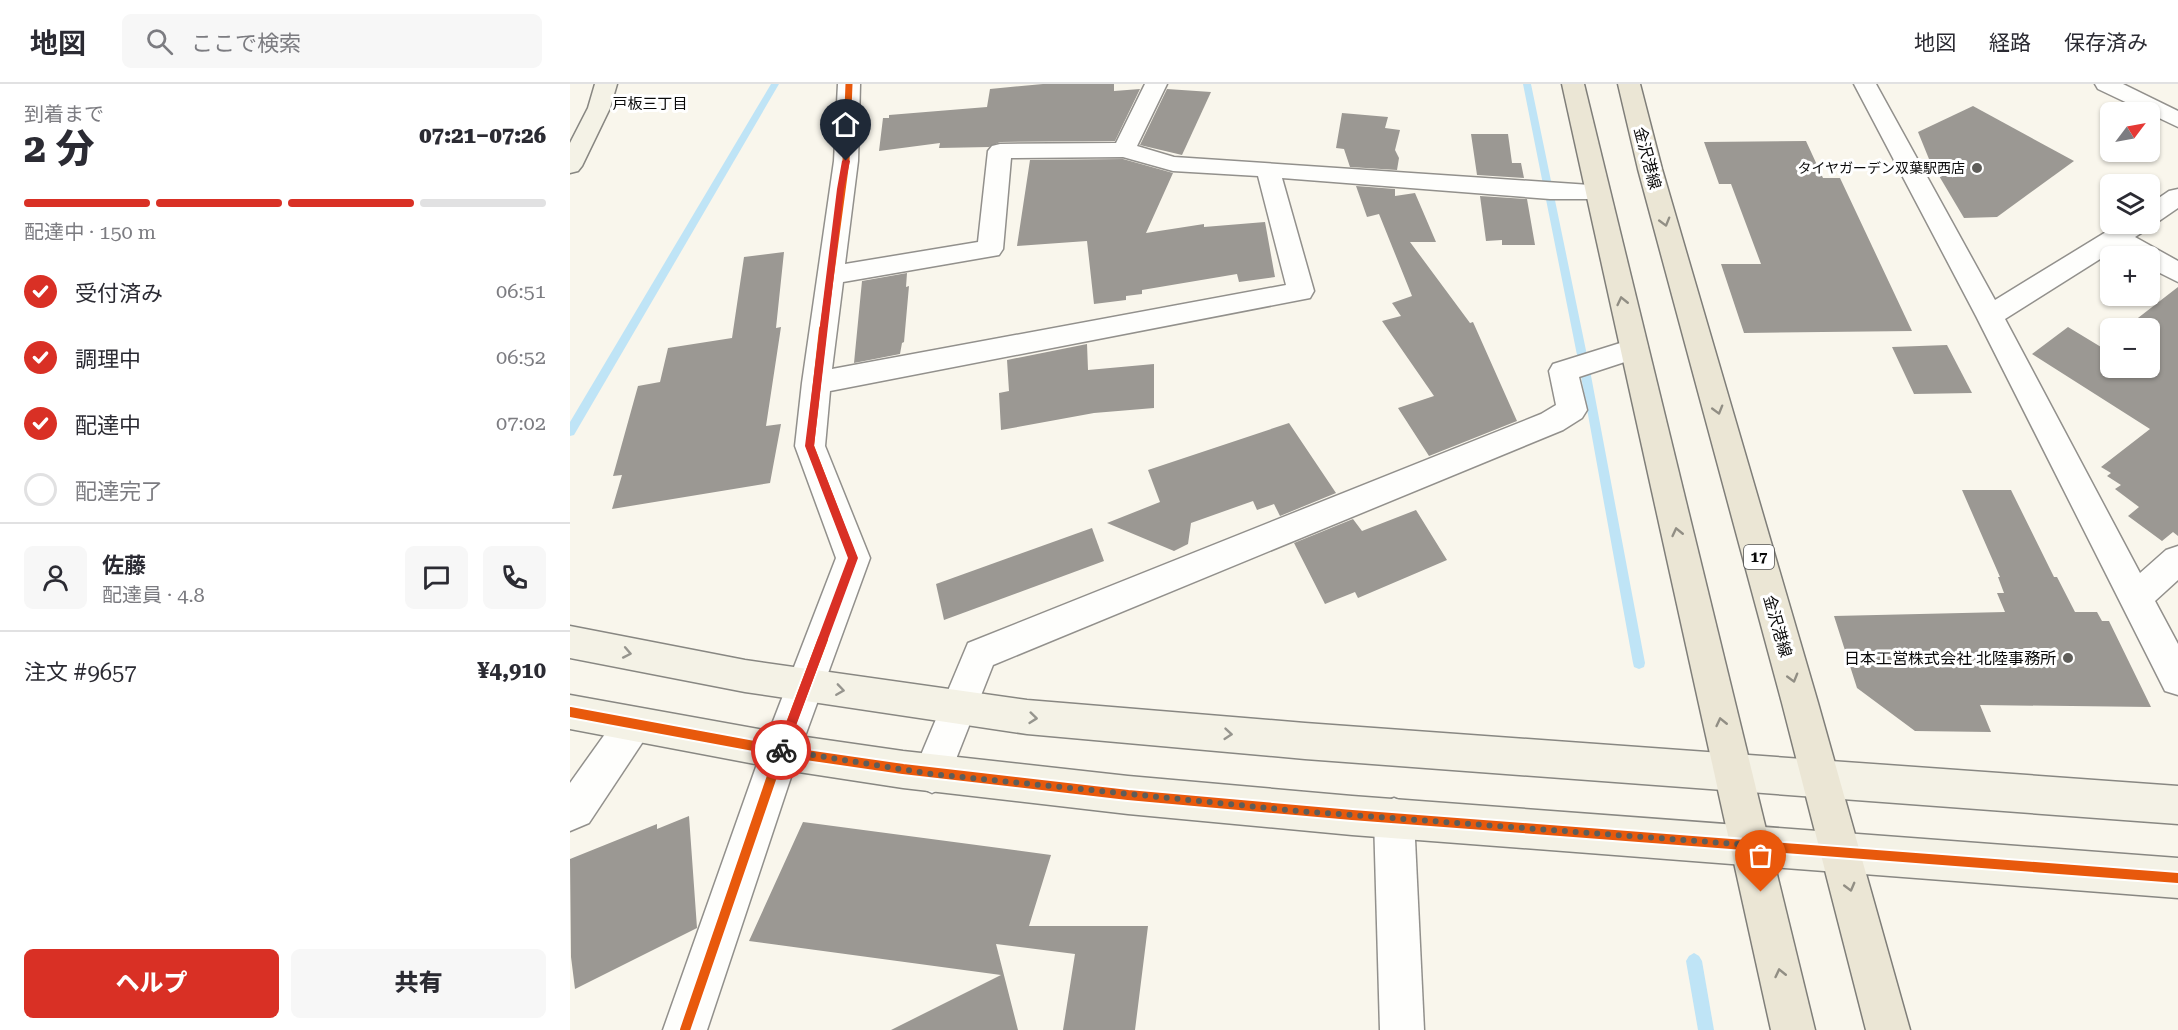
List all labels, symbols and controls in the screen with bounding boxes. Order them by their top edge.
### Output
search box [122,14,542,68]
icon: search [143,25,176,58]
text: 地図 [30,27,86,60]
text: ここで検索 [191,31,301,56]
text: 地図 [1914,31,1956,55]
text: 経路 [1989,31,2031,55]
text: 保存済み [2064,31,2148,55]
district label: 戸板三丁目 [612,95,688,113]
pin [820,99,871,161]
text: 到着まで [24,102,104,126]
north arrow [2100,102,2160,162]
map controls [2100,102,2160,378]
icon: home [829,108,862,141]
text: 07:21–07:26 [419,123,546,148]
street label: 金沢港線 [1630,125,1665,192]
text: 2 分 [24,126,95,172]
place label: タイヤガーデン双葉駅西店 [1797,160,1965,176]
marker: タイヤガーデン双葉駅西店 [1970,161,1984,175]
button: layers [2100,174,2160,234]
one-way arrow [1658,216,1670,227]
text: 配達中 · 150 m [24,220,156,244]
button: + [2100,246,2160,306]
icon: check [24,275,57,308]
text: 06:51 [496,279,546,303]
text: 受付済み [75,281,163,306]
one-way arrow [1617,296,1630,306]
button: − [2100,318,2160,378]
icon: check [24,341,57,374]
text: 06:52 [496,345,546,369]
text: 調理中 [75,347,141,372]
one-way arrow [1711,404,1723,414]
icon: check [24,407,57,440]
text: 07:02 [496,411,546,435]
text: 配達中 [75,413,141,438]
text: 配達完了 [75,479,163,504]
one-way arrow [1671,527,1684,537]
road number: 17 [1744,545,1774,569]
button: person [24,546,87,609]
button: chat [405,546,468,609]
button: phone [483,546,546,609]
text: 佐藤 [102,553,146,578]
text: 配達員 · 4.8 [102,583,205,607]
street label: 金沢港線 [1760,593,1795,660]
one-way arrow [622,646,632,659]
place label: 日本工営株式会社 北陸事務所 [1844,649,2056,668]
marker: 日本工営株式会社 北陸事務所 [2061,651,2075,665]
text: ¥4,910 [477,658,546,683]
text: 注文 #9657 [24,660,137,685]
one-way arrow [1786,672,1798,683]
one-way arrow [836,683,845,695]
one-way arrow [1029,711,1038,724]
one-way arrow [1716,717,1729,727]
courier [751,720,811,780]
one-way arrow [1223,727,1232,740]
icon: bike [765,734,798,767]
pin [1735,830,1786,892]
icon: bag [1744,839,1777,872]
one-way arrow [1842,881,1855,891]
button: ヘルプ [24,949,279,1018]
button: 共有 [291,949,546,1018]
one-way arrow [1774,968,1787,978]

